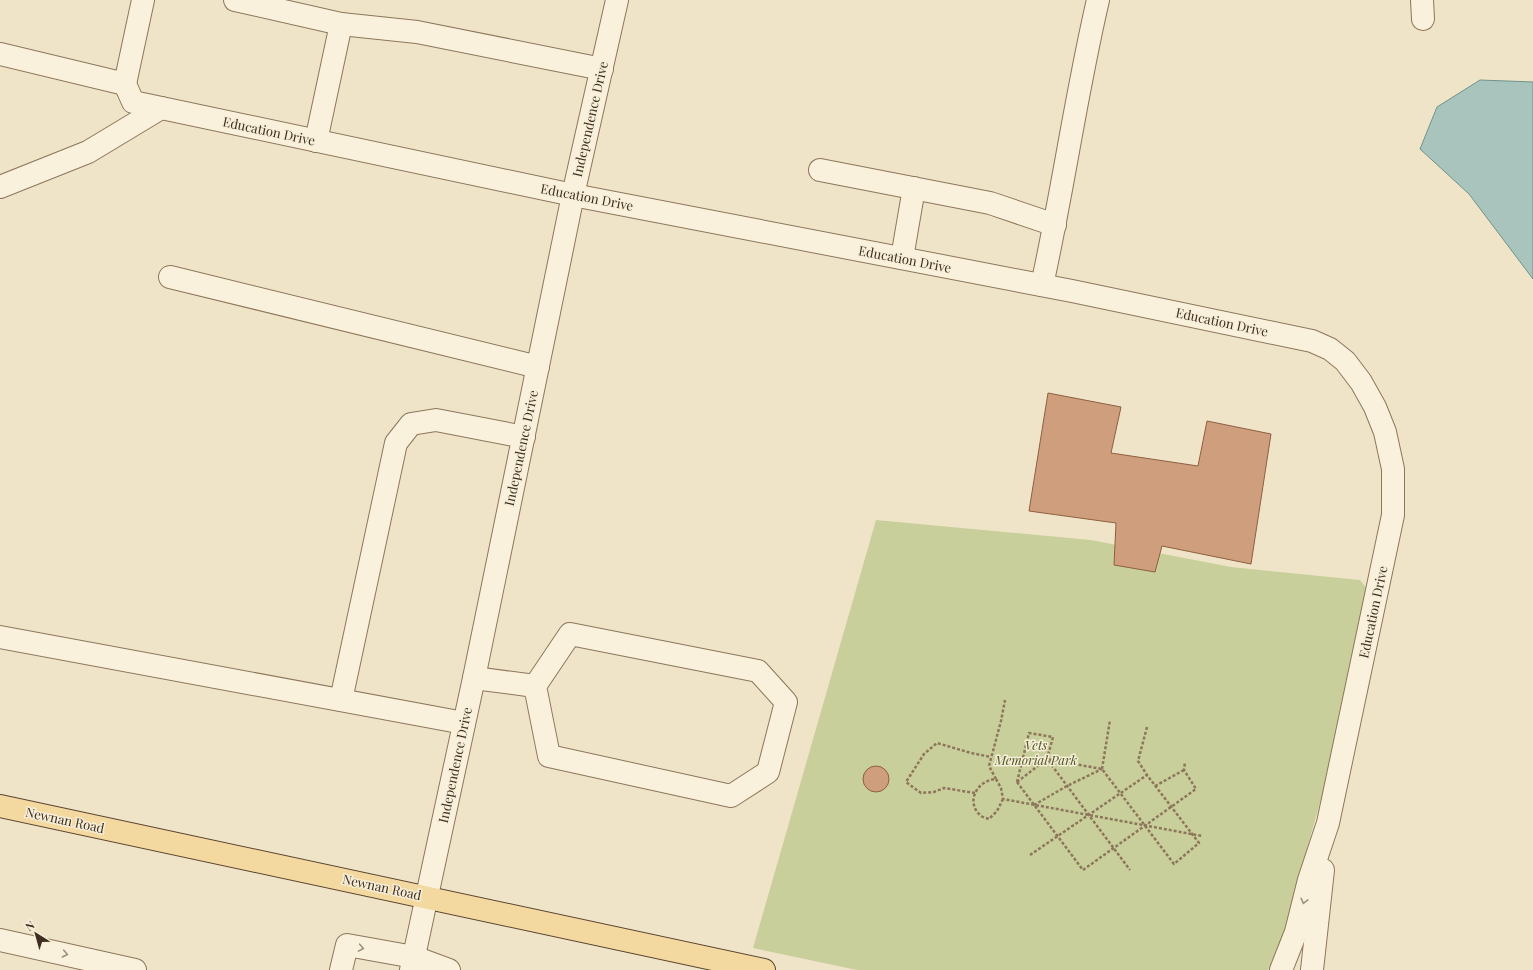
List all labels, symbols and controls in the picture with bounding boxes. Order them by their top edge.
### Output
street label: Independence Drive [568,59,611,178]
street label: Education Drive [221,112,317,149]
street label: Education Drive [539,179,635,214]
street label: Education Drive [857,241,953,276]
street label: Education Drive [1174,303,1270,340]
street label: Independence Drive [500,388,541,507]
street label: Education Drive [1354,564,1391,660]
street label: Independence Drive [434,705,475,824]
park label: Vets Memorial Park [994,736,1078,768]
street label: Newnan Road [24,803,107,836]
street label: Newnan Road [341,870,424,903]
one-way arrow [1300,898,1308,904]
north arrow [16,914,56,954]
text: N [22,917,37,934]
one-way arrow [358,943,364,952]
one-way arrow [62,950,69,958]

